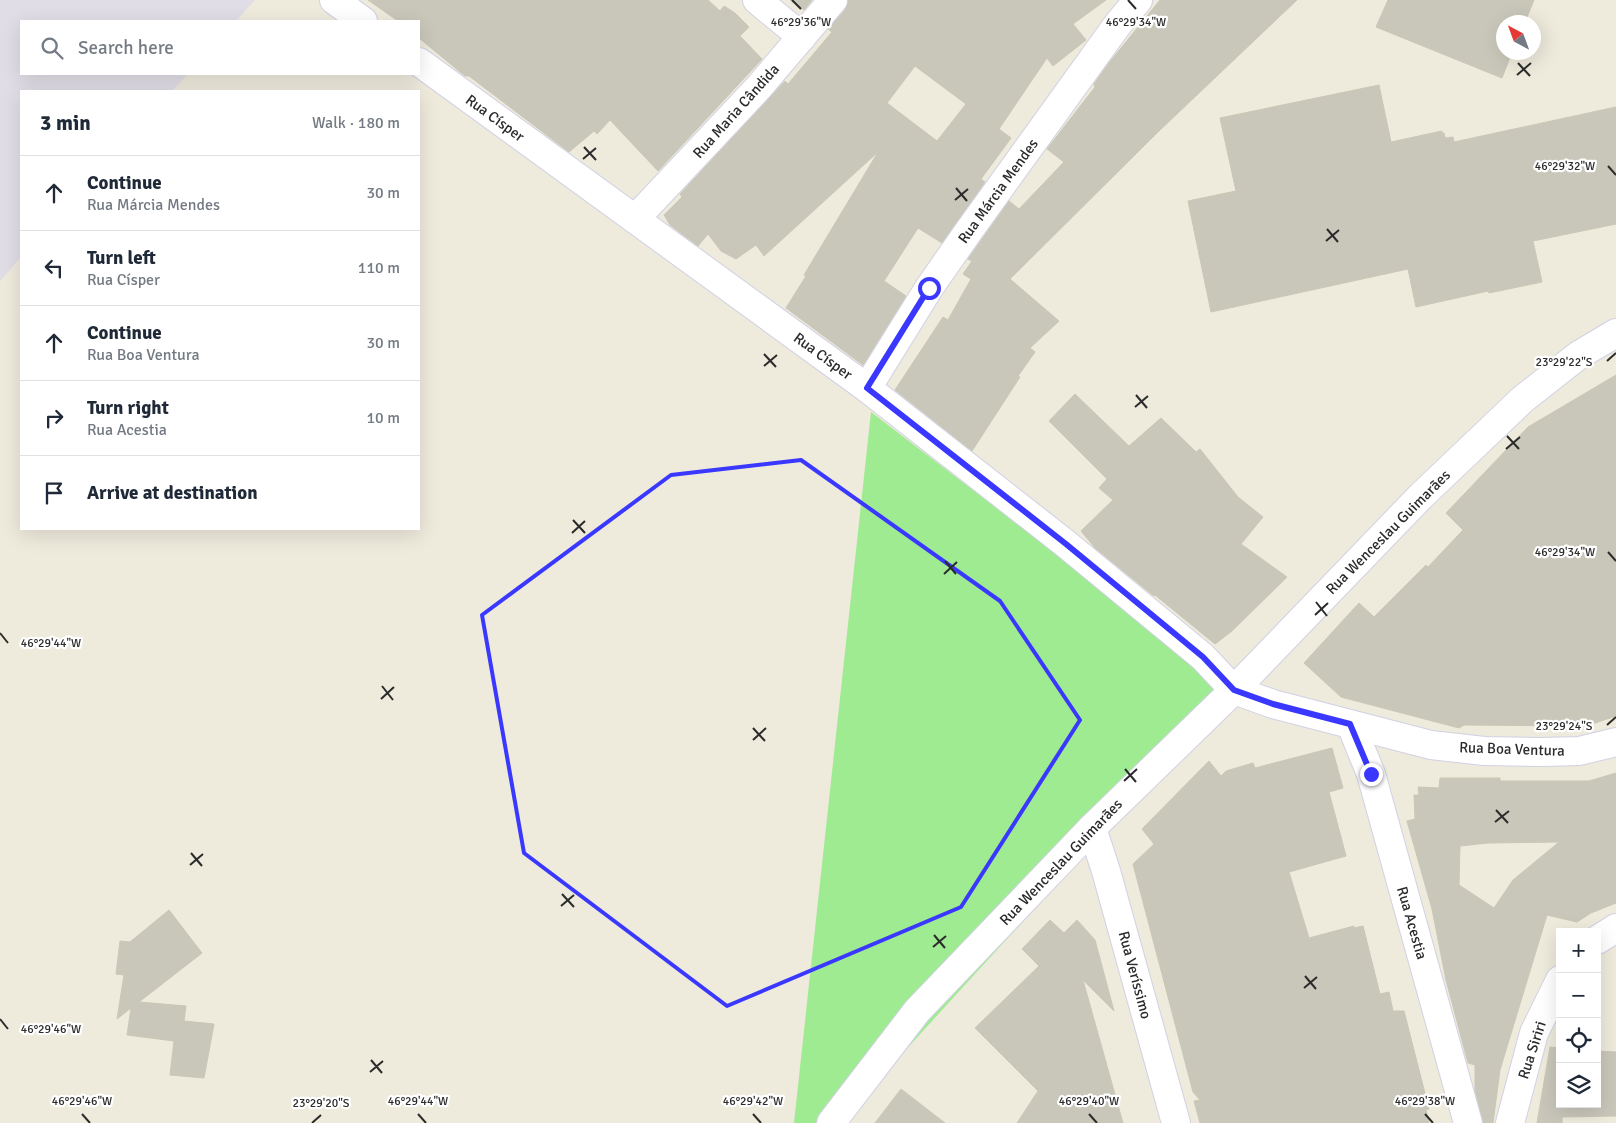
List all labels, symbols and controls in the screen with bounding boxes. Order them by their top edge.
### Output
text: 46°29'36"W [771,15,831,30]
text: 46°29'34"W [1106,15,1166,30]
north arrow [1496,15,1541,60]
search box [20,20,420,75]
icon: search [38,34,66,62]
text: Search here [78,36,174,60]
street label: Rua Maria Cândida [689,60,783,162]
street label: Rua Císper [462,91,528,146]
text: 3 min [40,110,91,136]
text: Walk · 180 m [312,113,400,133]
street label: Rua Márcia Mendes [954,135,1042,247]
text: 46°29'32"W [1535,159,1595,174]
text: Continue [87,171,162,195]
icon: ahead [40,179,68,207]
text: 30 m [366,183,400,203]
text: Rua Márcia Mendes [87,195,220,215]
text: Turn left [87,246,156,270]
icon: left [40,254,68,282]
text: 110 m [358,258,400,278]
text: Rua Císper [87,270,160,290]
route start [918,277,941,300]
text: Continue [87,321,162,345]
icon: ahead [40,329,68,357]
street label: Rua Císper [790,329,856,384]
text: 30 m [366,333,400,353]
text: Rua Boa Ventura [87,345,200,365]
text: 23°29'22"S [1535,355,1593,370]
text: Turn right [87,396,169,420]
icon: right [40,404,68,432]
text: 10 m [366,408,400,428]
text: Rua Acestia [87,420,167,440]
street label: Rua Wenceslau Guimarães [1322,466,1454,598]
icon: arrive [40,479,68,507]
text: Arrive at destination [87,481,258,505]
text: 46°29'34"W [1535,545,1595,560]
text: 46°29'44"W [21,636,81,651]
text: 23°29'24"S [1535,719,1593,734]
street label: Rua Boa Ventura [1459,738,1565,760]
route end [1360,763,1383,786]
street label: Rua Wenceslau Guimarães [996,795,1126,929]
street label: Rua Acestia [1393,885,1431,961]
map controls [1556,928,1601,1108]
button: + [1556,928,1601,973]
street label: Rua Veríssimo [1115,929,1155,1021]
button: − [1556,973,1601,1018]
button: locate [1556,1018,1601,1063]
street label: Rua Siriri [1514,1019,1550,1081]
text: 46°29'46"W [21,1022,81,1037]
button: layers [1556,1063,1601,1108]
text: 46°29'46"W [52,1094,112,1109]
text: 46°29'44"W [388,1094,448,1109]
text: 46°29'42"W [723,1094,783,1109]
text: 46°29'40"W [1059,1094,1119,1109]
text: 46°29'38"W [1395,1094,1455,1109]
text: 23°29'20"S [292,1096,350,1111]

